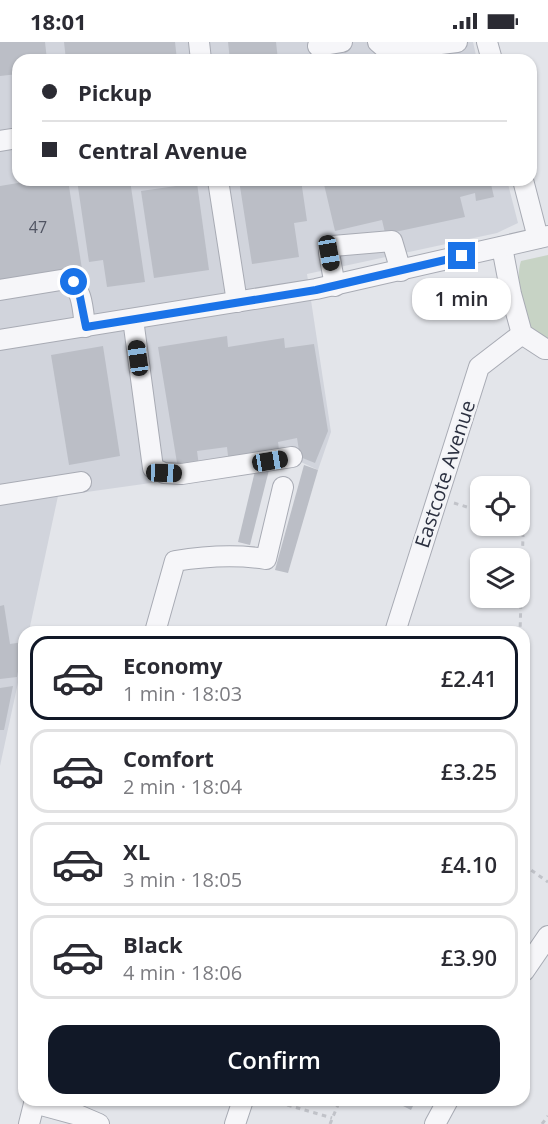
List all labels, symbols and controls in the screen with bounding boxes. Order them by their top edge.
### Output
text: 18:01 [30,6,87,36]
text: Pickup [78,77,152,107]
text: Central Avenue [78,135,247,165]
house number: 47 [29,216,47,238]
car [317,234,341,272]
route end [448,242,475,269]
route start [60,268,87,295]
callout: 1 min [412,277,512,319]
text: 1 min [435,285,489,312]
car [127,339,149,377]
street label: Eastcote Avenue [408,397,481,551]
car [251,449,289,473]
car [146,463,182,483]
map controls [470,476,530,608]
button: locate [470,476,530,536]
button: layers [470,548,530,608]
text: Economy [123,650,222,680]
icon: car [51,651,105,705]
text: £2.41 [441,663,497,693]
text: 1 min · 18:03 [123,680,242,707]
text: Comfort [123,743,214,773]
icon: car [51,744,105,798]
text: £3.25 [441,756,497,786]
text: 2 min · 18:04 [123,773,242,800]
text: XL [123,836,150,866]
icon: car [51,837,105,891]
text: £4.10 [441,849,497,879]
text: 3 min · 18:05 [123,866,242,893]
text: Black [123,929,183,959]
icon: car [51,930,105,984]
text: £3.90 [441,942,497,972]
text: 4 min · 18:06 [123,959,242,986]
button: Confirm [48,1025,500,1094]

